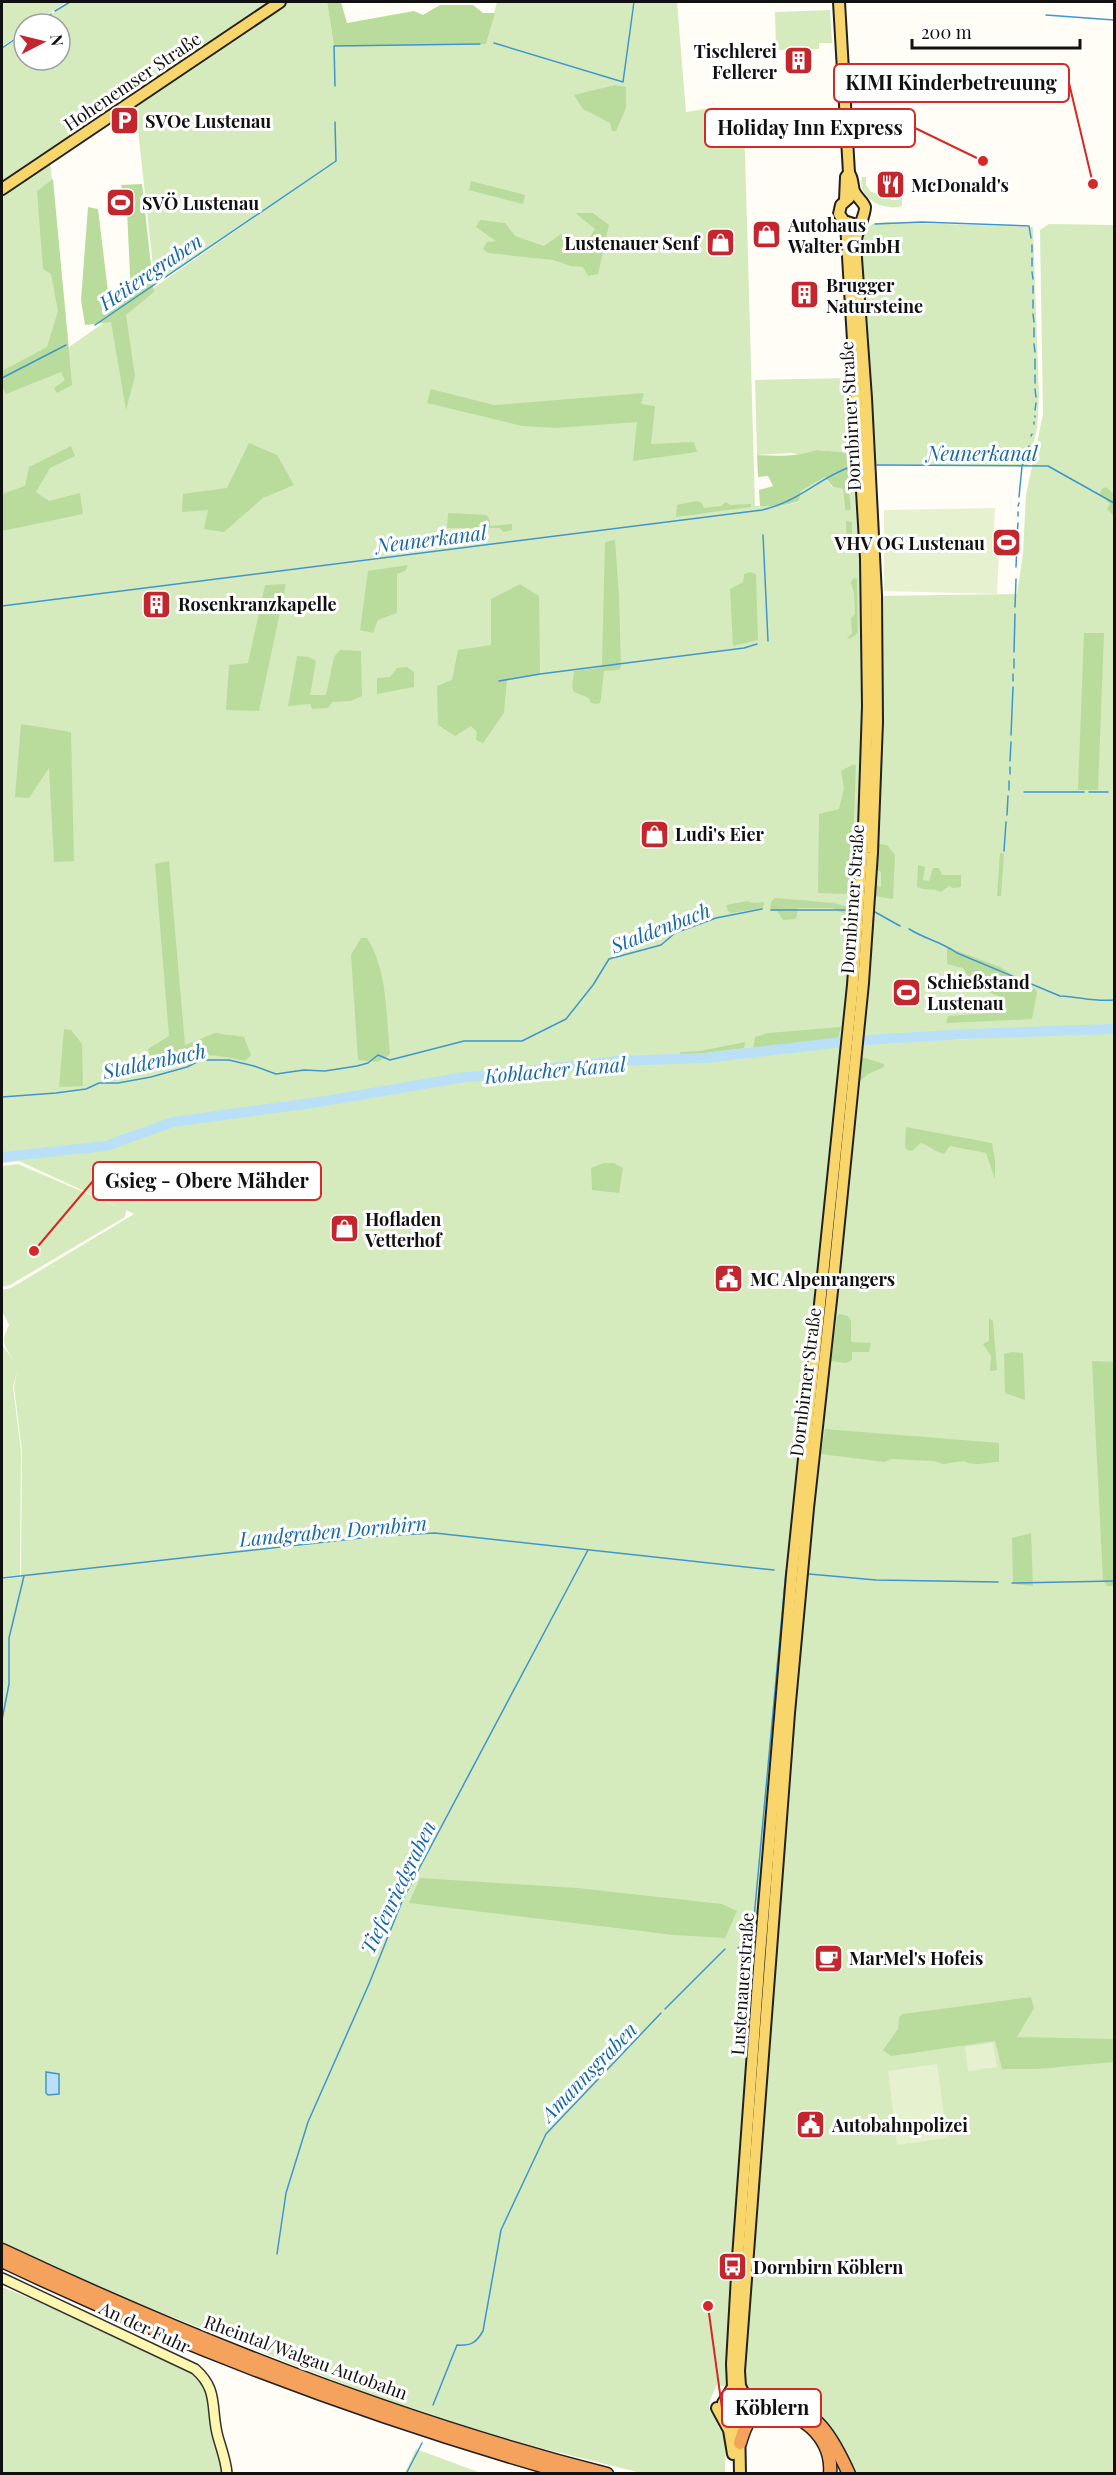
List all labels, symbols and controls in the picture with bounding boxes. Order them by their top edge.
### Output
north arrow [12,12,72,72]
scale bar [912,12,1080,50]
text: 200 m [921,20,972,44]
street label: Hohenemser Straße [59,26,205,136]
text: N [46,33,69,48]
place label: Tischlerei Fellerer [694,39,778,84]
building icon: Tischlerei Fellerer [782,45,814,77]
callout: KIMI Kinderbetreuung [834,64,1069,102]
text: KIMI Kinderbetreuung [845,68,1057,95]
parking icon: SVOe Lustenau [108,105,140,137]
place label: SVOe Lustenau [145,109,271,133]
callout: Holiday Inn Express [705,109,915,147]
text: Holiday Inn Express [717,113,903,140]
restaurant icon: McDonald's [874,169,906,201]
place label: McDonald's [911,173,1009,197]
sports icon: SVÖ Lustenau [105,187,137,219]
place label: SVÖ Lustenau [142,191,259,215]
place label: Autohaus Walter GmbH [787,213,901,258]
shop icon: Autohaus Walter GmbH [751,219,783,251]
water label: Heiteregraben [92,227,207,316]
shop icon: Lustenauer Senf [704,227,736,259]
place label: Lustenauer Senf [564,231,701,255]
place label: Brugger Natursteine [826,273,923,318]
building icon: Brugger Natursteine [789,279,821,311]
street label: Dornbirner Straße [834,341,866,491]
water label: Neunerkanal [924,439,1039,466]
water label: Neunerkanal [372,518,489,558]
sports icon: VHV OG Lustenau [990,527,1022,559]
place label: VHV OG Lustenau [833,531,985,555]
building icon: Rosenkranzkapelle [141,588,173,620]
place label: Rosenkranzkapelle [178,592,337,616]
shop icon: Ludi's Eier [638,818,670,850]
place label: Ludi's Eier [675,822,764,846]
street label: Dornbirner Straße [835,823,869,975]
water label: Staldenbach [605,896,714,959]
place label: Schießstand Lustenau [927,970,1030,1015]
sports icon: Schießstand Lustenau [890,976,922,1008]
water label: Staldenbach [99,1036,208,1084]
water label: Koblacher Kanal [482,1049,628,1089]
callout: Gsieg - Obere Mähder [93,1162,321,1200]
text: Gsieg - Obere Mähder [105,1166,310,1193]
place label: Hofladen Vetterhof [364,1207,443,1252]
shop icon: Hofladen Vetterhof [328,1213,360,1245]
public building icon: MC Alpenrangers [713,1263,745,1295]
place label: MC Alpenrangers [750,1267,895,1291]
street label: Dornbirner Straße [784,1306,826,1458]
water label: Landgraben Dornbirn [237,1508,428,1552]
water label: Tiefenriedgraben [353,1816,441,1958]
street label: Lustenauerstraße [725,1912,759,2056]
cafe icon: MarMel's Hofeis [812,1942,844,1974]
place label: MarMel's Hofeis [849,1946,983,1970]
water label: Amannsgraben [532,2016,642,2128]
public building icon: Autobahnpolizei [795,2109,827,2141]
place label: Autobahnpolizei [831,2113,968,2137]
bus stop icon: Dornbirn Köblern [716,2251,748,2283]
place label: Dornbirn Köblern [753,2255,903,2279]
street label: An der Fuhr [95,2295,194,2358]
street label: Rheintal/Walgau Autobahn [201,2309,411,2405]
callout: Köblern [722,2389,821,2427]
text: Köblern [735,2393,810,2420]

